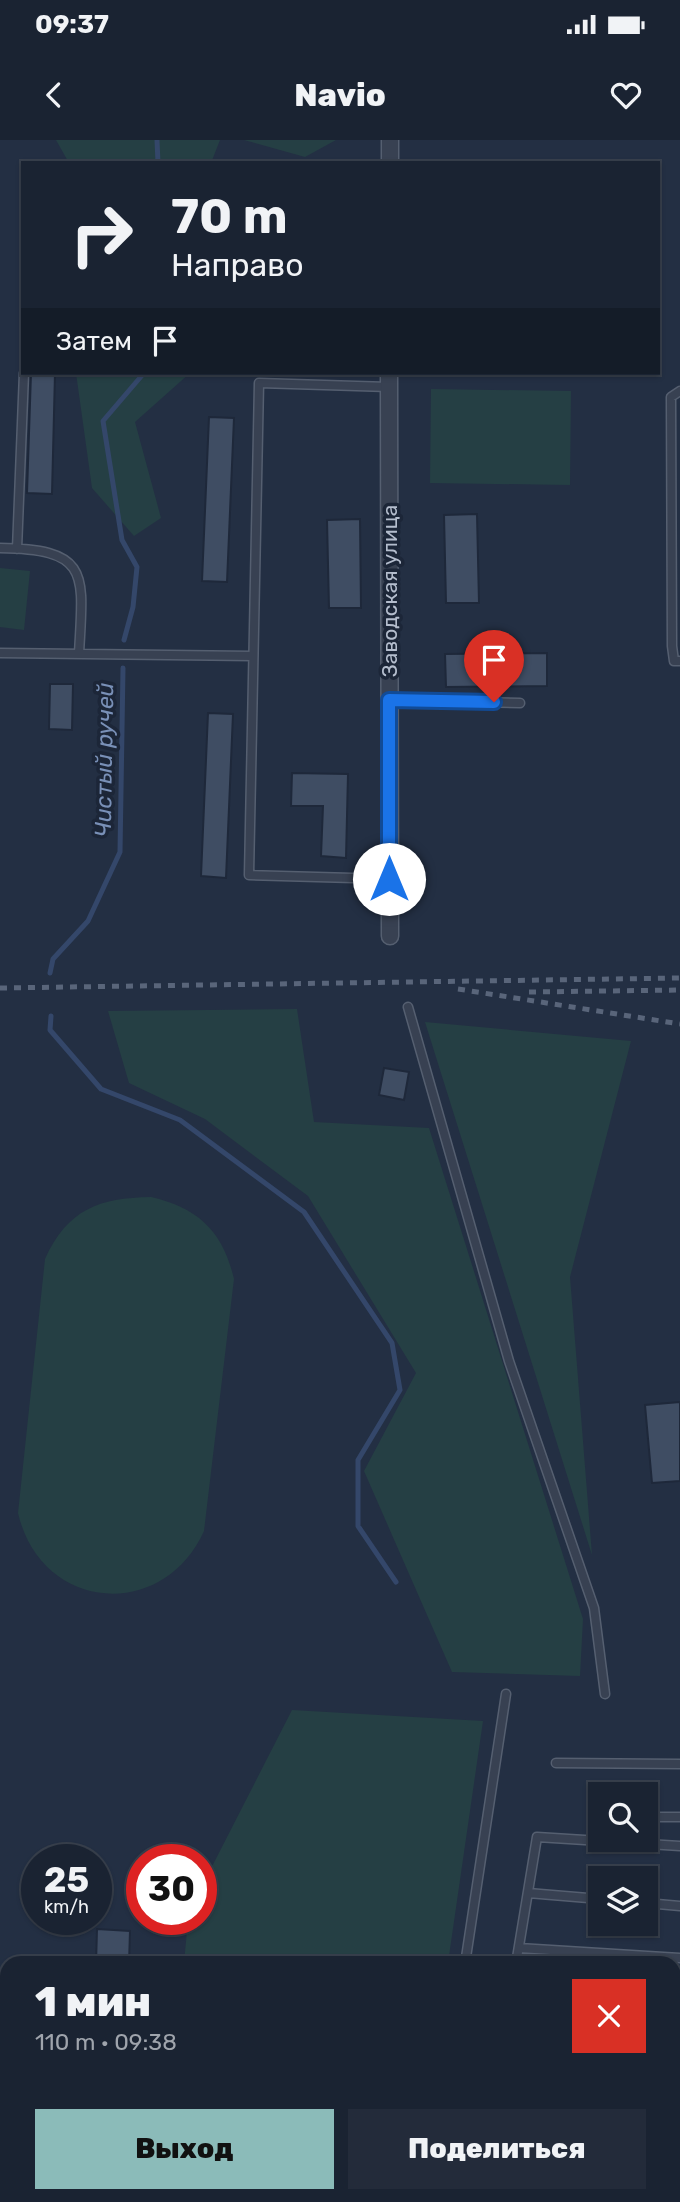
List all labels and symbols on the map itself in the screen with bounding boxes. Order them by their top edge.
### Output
street label: Заводская улица [377,505,402,677]
pin [464,630,524,702]
water label: Чистый ручей [89,682,119,838]
position arrow [352,842,426,916]
speed limit sign: 30 [126,1844,217,1935]

